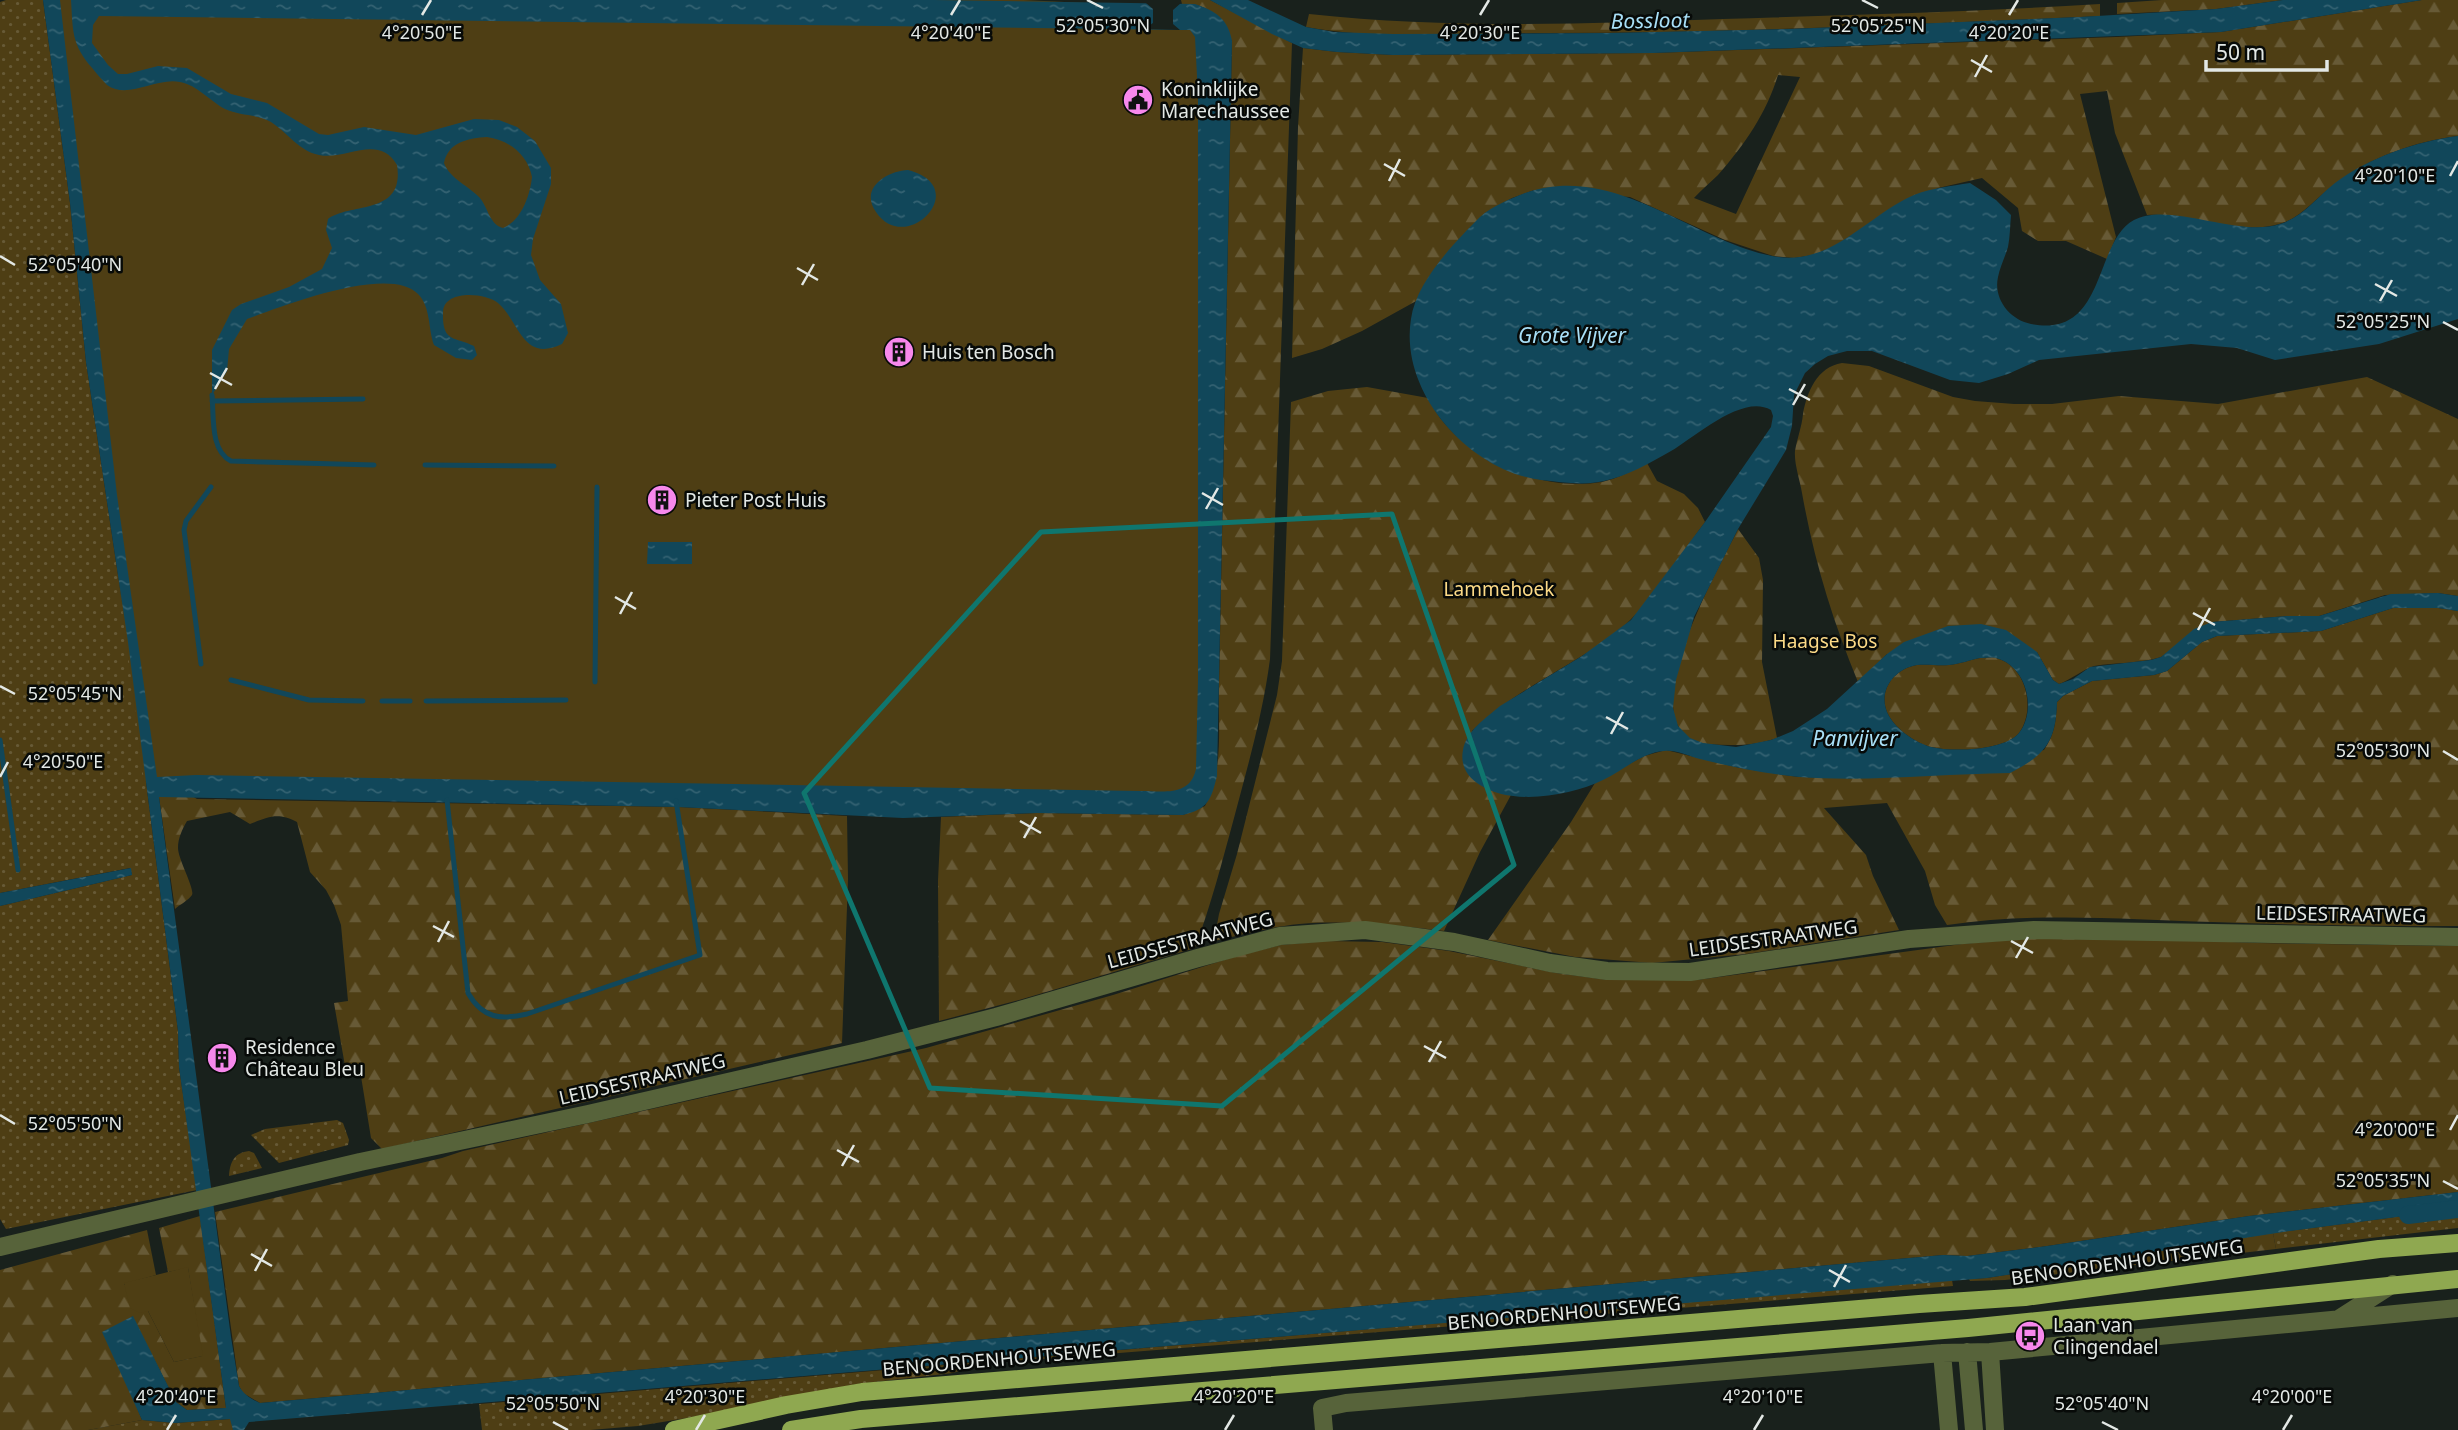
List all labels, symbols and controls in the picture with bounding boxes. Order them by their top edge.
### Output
water label: Bossloot [1610,5,1691,35]
text: 52°05'30"N [1056,13,1150,37]
text: 52°05'25"N [1831,13,1925,37]
text: 4°20'50"E [382,20,462,44]
text: 4°20'40"E [911,20,991,44]
text: 4°20'30"E [1440,20,1520,44]
text: 4°20'20"E [1969,20,2049,44]
scale bar [2206,28,2327,72]
text: 50 m [2216,38,2265,66]
place label: Koninklijke Marechaussee [1161,76,1290,124]
public building icon: Koninklijke Marechaussee [1121,83,1155,117]
text: 4°20'10"E [2355,163,2435,187]
text: 52°05'40"N [28,252,122,276]
text: 52°05'25"N [2336,309,2430,333]
water label: Grote Vijver [1518,321,1628,349]
building icon: Huis ten Bosch [882,335,916,369]
place label: Huis ten Bosch [922,339,1055,365]
building icon: Pieter Post Huis [645,483,679,517]
place label: Pieter Post Huis [685,487,826,513]
park label: Lammehoek [1444,576,1554,602]
park label: Haagse Bos [1773,628,1877,654]
text: 52°05'45"N [28,681,122,705]
water label: Panvijver [1812,724,1899,752]
text: 52°05'30"N [2336,738,2430,762]
text: 4°20'50"E [23,749,103,773]
street label: LEIDSESTRAATWEG [2256,900,2426,928]
street label: LEIDSESTRAATWEG [1104,905,1276,975]
street label: LEIDSESTRAATWEG [1687,913,1859,963]
place label: Residence Château Bleu [245,1034,364,1082]
building icon: Residence Château Bleu [205,1041,239,1075]
street label: LEIDSESTRAATWEG [556,1047,728,1111]
text: 52°05'50"N [28,1111,122,1135]
text: 4°20'00"E [2355,1117,2435,1141]
text: 52°05'35"N [2336,1168,2430,1192]
street label: BENOORDENHOUTSEWEG [2009,1233,2245,1291]
street label: BENOORDENHOUTSEWEG [1446,1290,1682,1336]
place label: Laan van Clingendael [2053,1312,2159,1360]
bus stop icon: Laan van Clingendael [2013,1319,2047,1353]
street label: BENOORDENHOUTSEWEG [881,1336,1117,1382]
text: 4°20'40"E [136,1384,216,1408]
text: 4°20'30"E [665,1384,745,1408]
text: 4°20'20"E [1194,1384,1274,1408]
text: 4°20'10"E [1723,1384,1803,1408]
text: 4°20'00"E [2252,1384,2332,1408]
text: 52°05'50"N [506,1391,600,1415]
text: 52°05'40"N [2055,1391,2149,1415]

